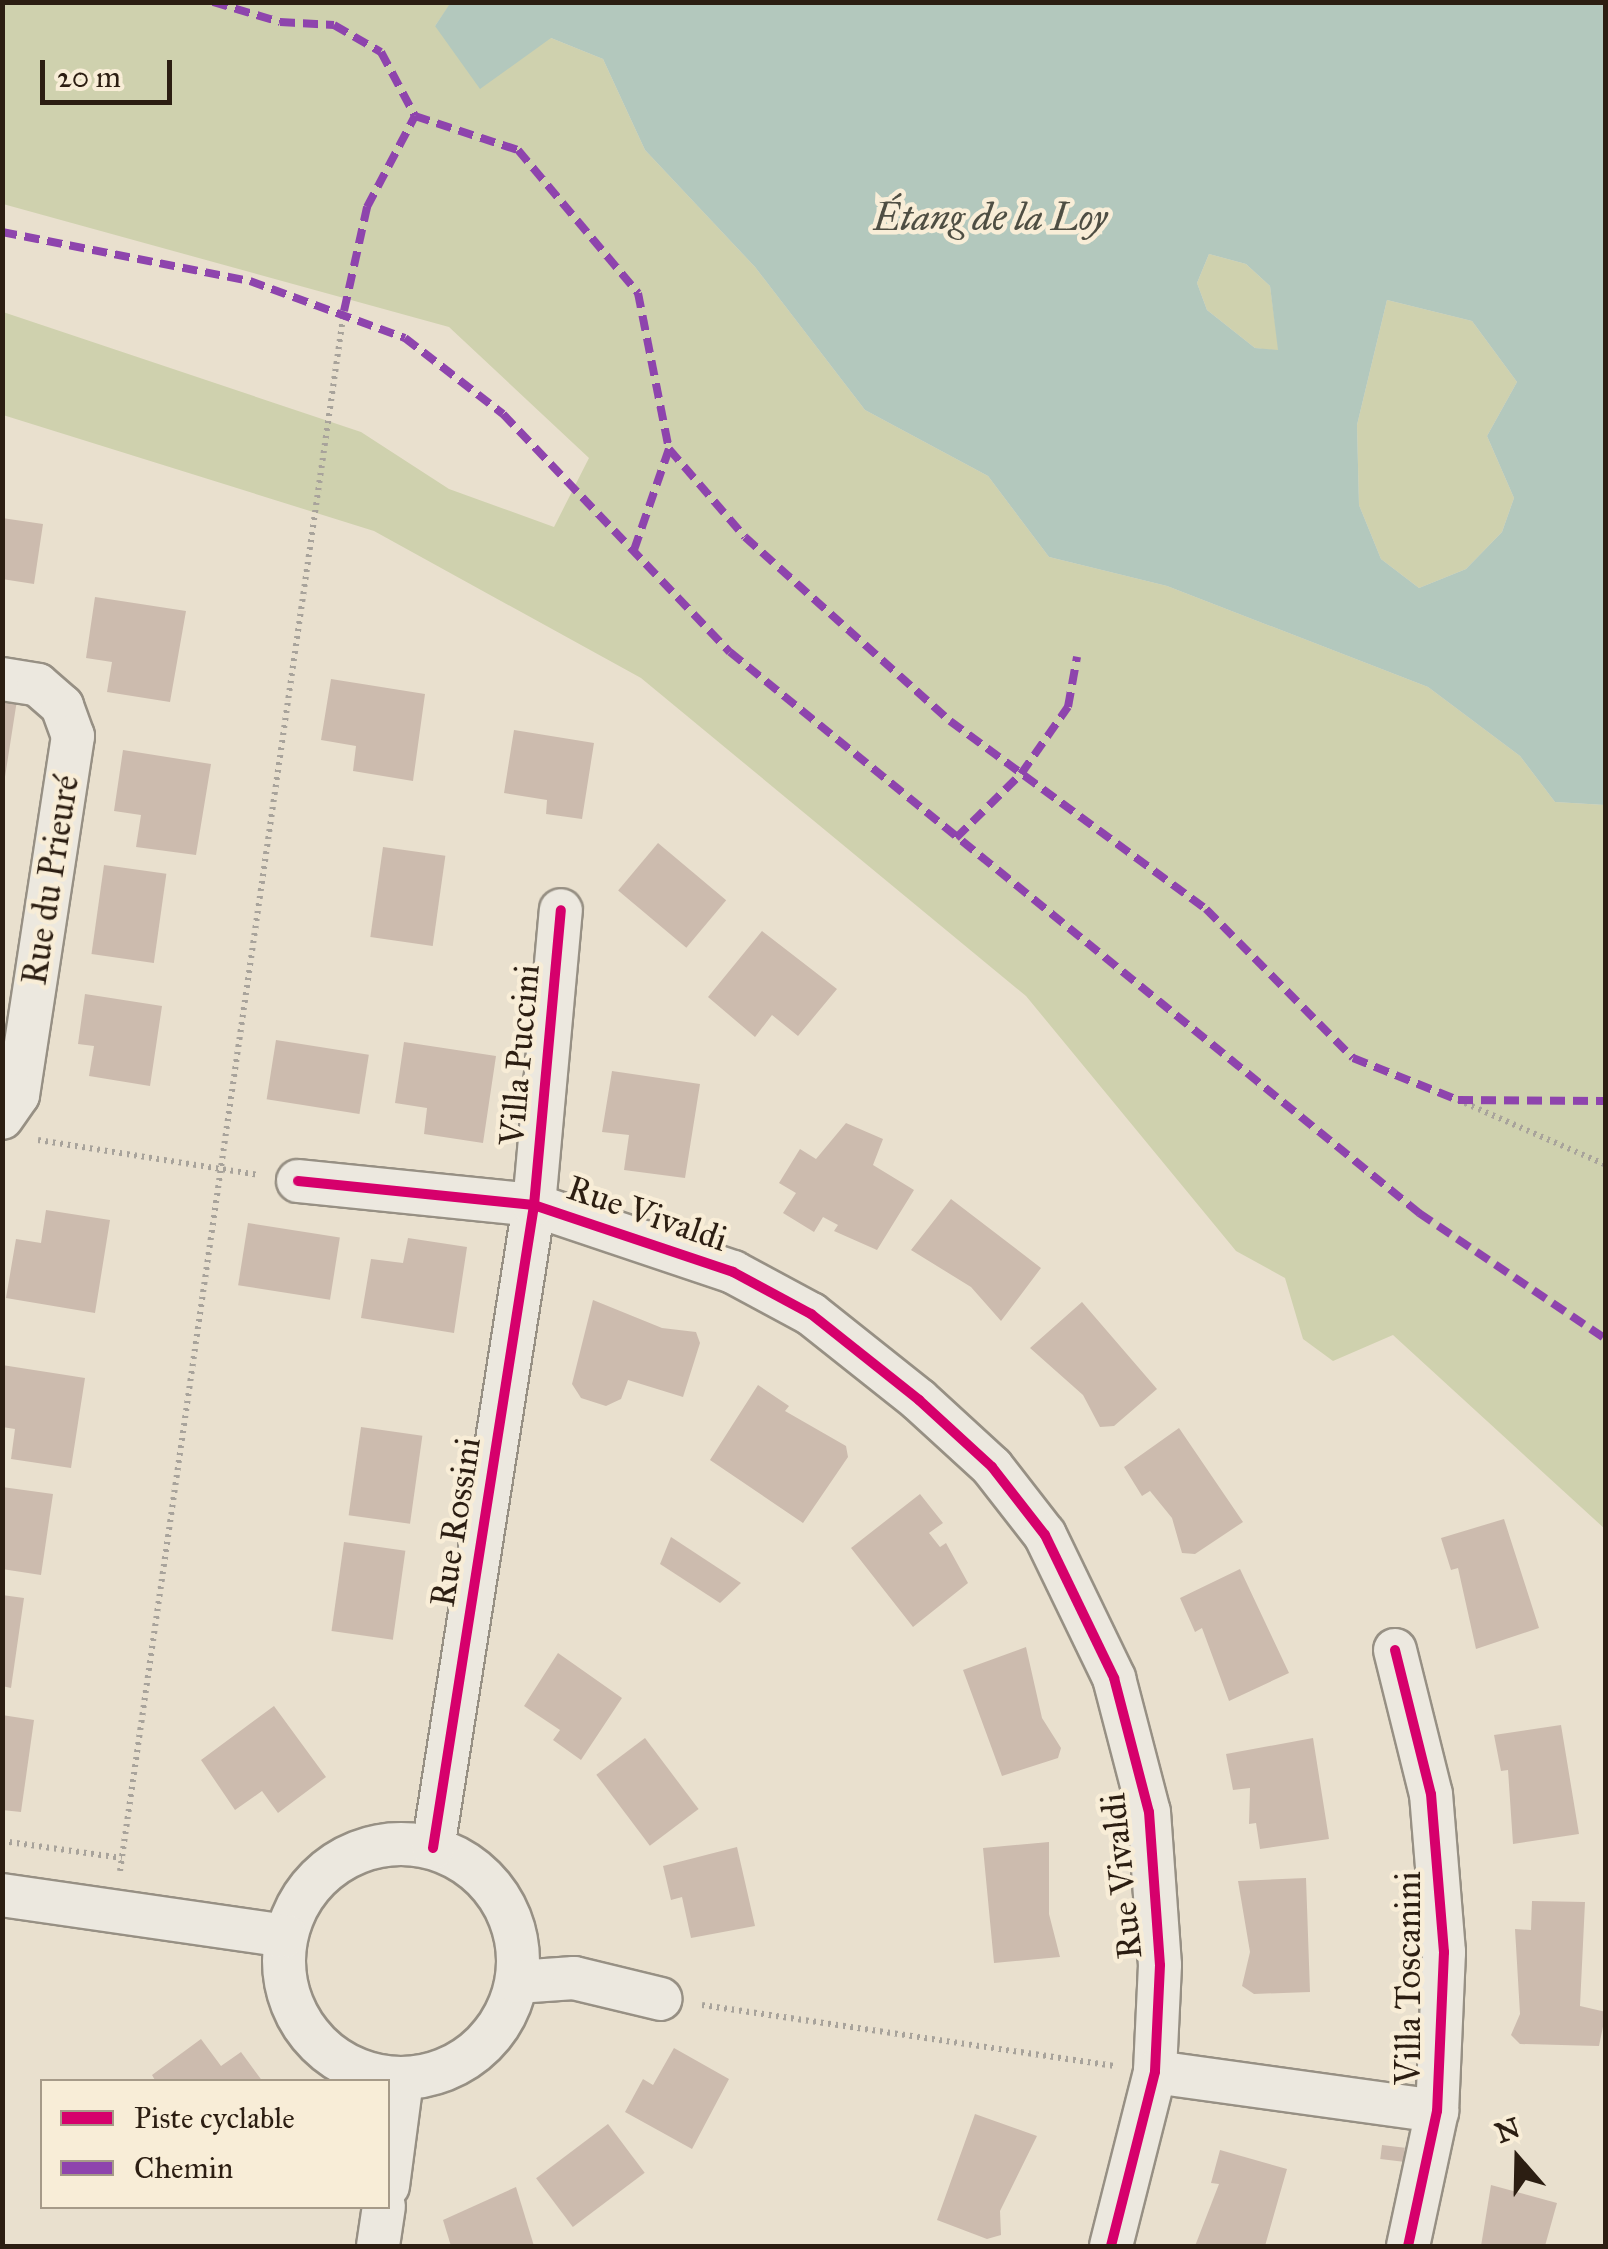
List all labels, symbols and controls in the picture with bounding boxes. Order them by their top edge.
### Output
scale bar [45,40,178,102]
text: 20 m [57,59,121,95]
water label: Étang de la Loy [873,195,1107,241]
street label: Rue du Prieuré [14,772,88,988]
street label: Villa Puccini [491,963,549,1147]
street label: Rue Vivaldi [561,1167,733,1261]
street label: Rue Rossini [422,1434,490,1610]
street label: Rue Vivaldi [1092,1791,1152,1961]
street label: Villa Toscanini [1388,1871,1430,2085]
legend [40,2079,390,2209]
text: Piste cyclable [134,2100,295,2136]
north arrow [1468,2109,1568,2209]
text: N [1490,2110,1525,2151]
text: Chemin [134,2150,233,2186]

